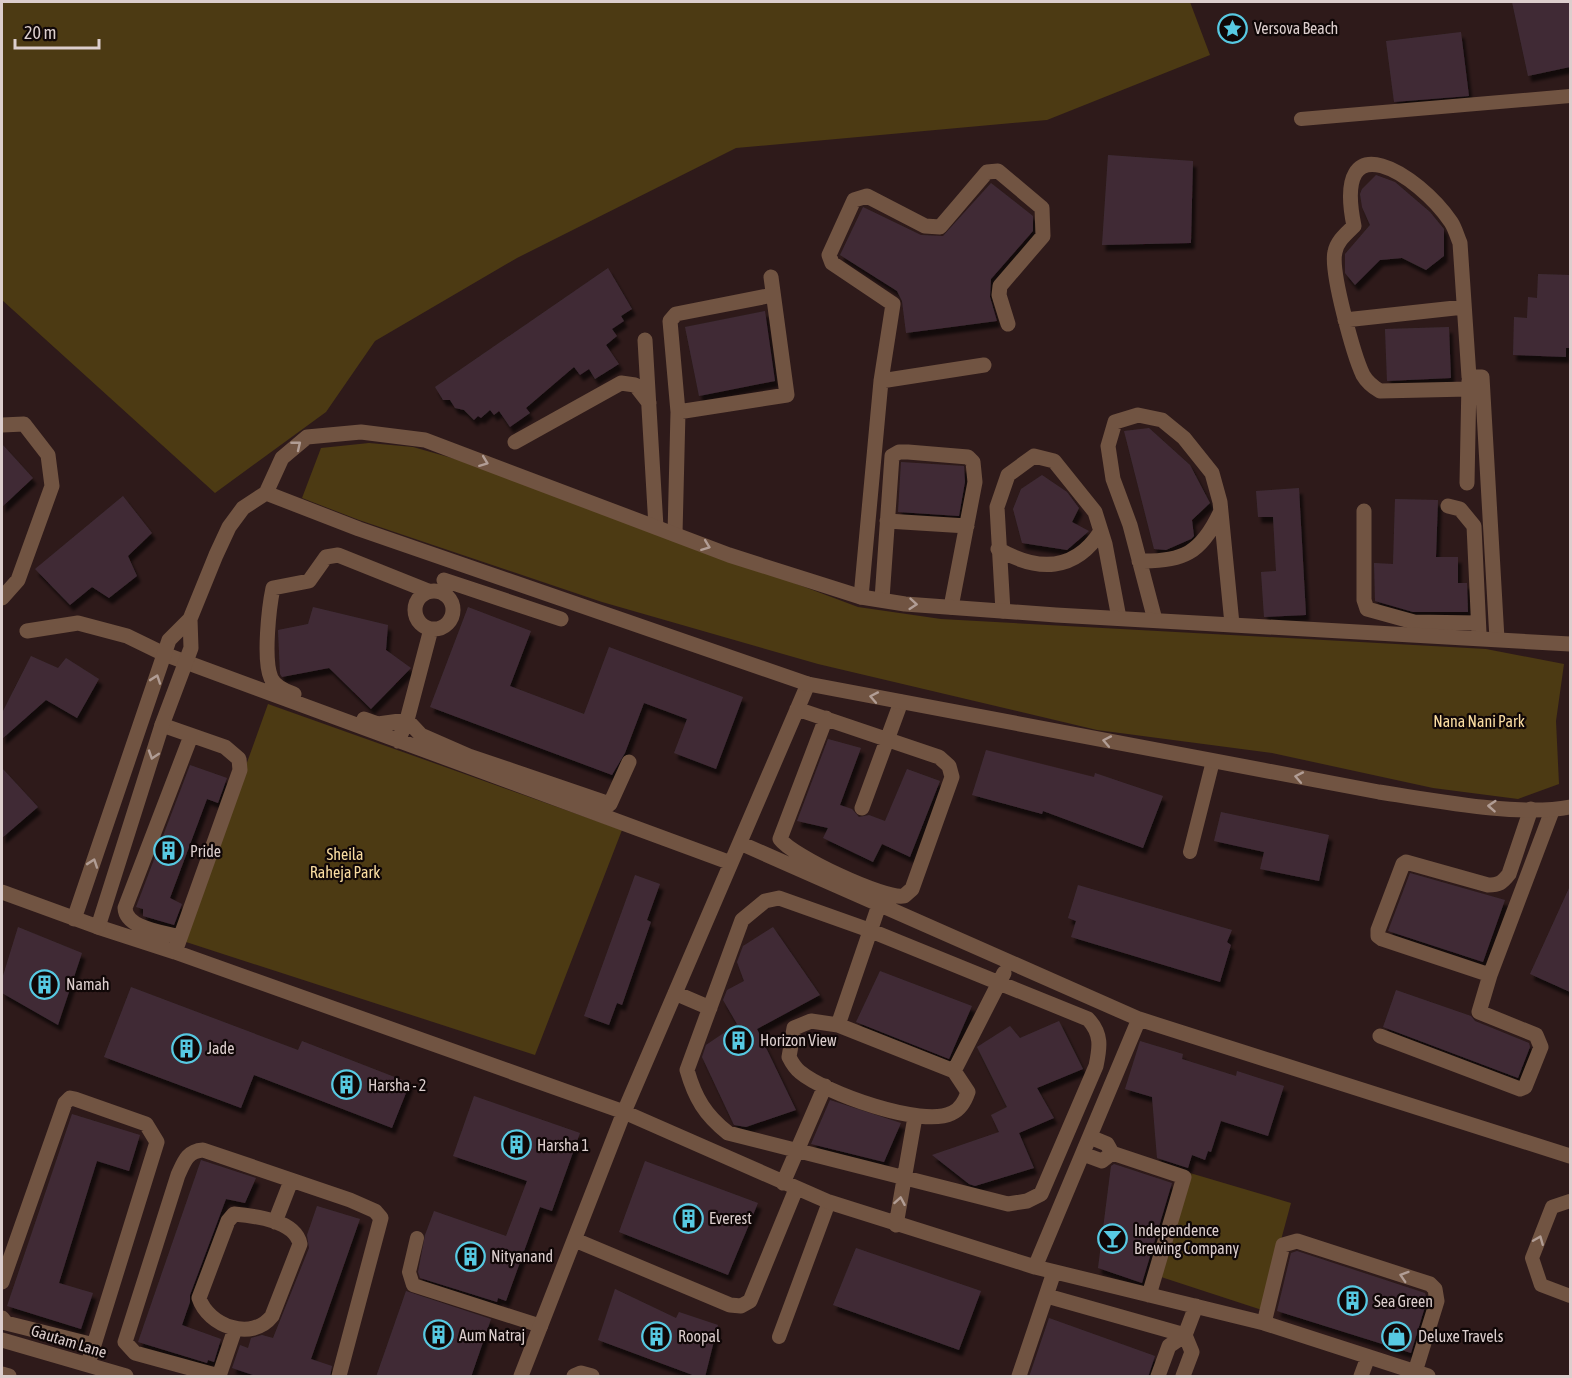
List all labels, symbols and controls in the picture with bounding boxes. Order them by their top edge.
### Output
scale bar [15,12,99,50]
place icon: Versova Beach [1217,12,1249,44]
place label: Versova Beach [1254,19,1338,37]
text: 20 m [24,22,56,43]
one-way arrow [290,442,301,453]
one-way arrow [478,455,489,467]
one-way arrow [700,539,711,551]
one-way arrow [908,597,917,610]
one-way arrow [148,674,161,685]
one-way arrow [870,691,880,704]
park label: Nana Nani Park [1433,712,1525,730]
one-way arrow [1103,735,1113,748]
one-way arrow [148,749,160,760]
one-way arrow [1294,771,1304,784]
one-way arrow [1487,800,1496,813]
building icon: Pride [153,835,185,867]
place label: Pride [190,842,221,860]
park label: Sheila Raheja Park [310,845,380,882]
one-way arrow [86,858,98,869]
building icon: Namah [29,968,61,1000]
place label: Namah [66,975,110,993]
building icon: Horizon View [723,1024,755,1056]
place label: Horizon View [760,1031,837,1049]
building icon: Jade [170,1032,202,1064]
place label: Jade [207,1039,234,1057]
building icon: Harsha - 2 [331,1069,363,1101]
place label: Harsha - 2 [368,1076,426,1094]
building icon: Harsha 1 [500,1129,532,1161]
place label: Harsha 1 [537,1136,589,1154]
one-way arrow [894,1196,906,1205]
building icon: Everest [672,1202,704,1234]
place label: Everest [709,1209,752,1227]
place label: Independence Brewing Company [1134,1221,1239,1258]
bar icon: Independence Brewing Company [1097,1223,1129,1255]
one-way arrow [1532,1235,1545,1246]
building icon: Nityanand [454,1240,486,1272]
place label: Nityanand [491,1247,553,1266]
one-way arrow [1399,1270,1410,1283]
building icon: Sea Green [1337,1285,1369,1317]
place label: Sea Green [1374,1292,1433,1310]
building icon: Aum Natraj [422,1319,454,1351]
building icon: Roopal [641,1320,673,1352]
shop icon: Deluxe Travels [1381,1320,1413,1352]
street label: Gautam Lane [29,1321,109,1361]
place label: Aum Natraj [459,1326,525,1345]
place label: Roopal [678,1327,721,1346]
place label: Deluxe Travels [1418,1327,1504,1345]

